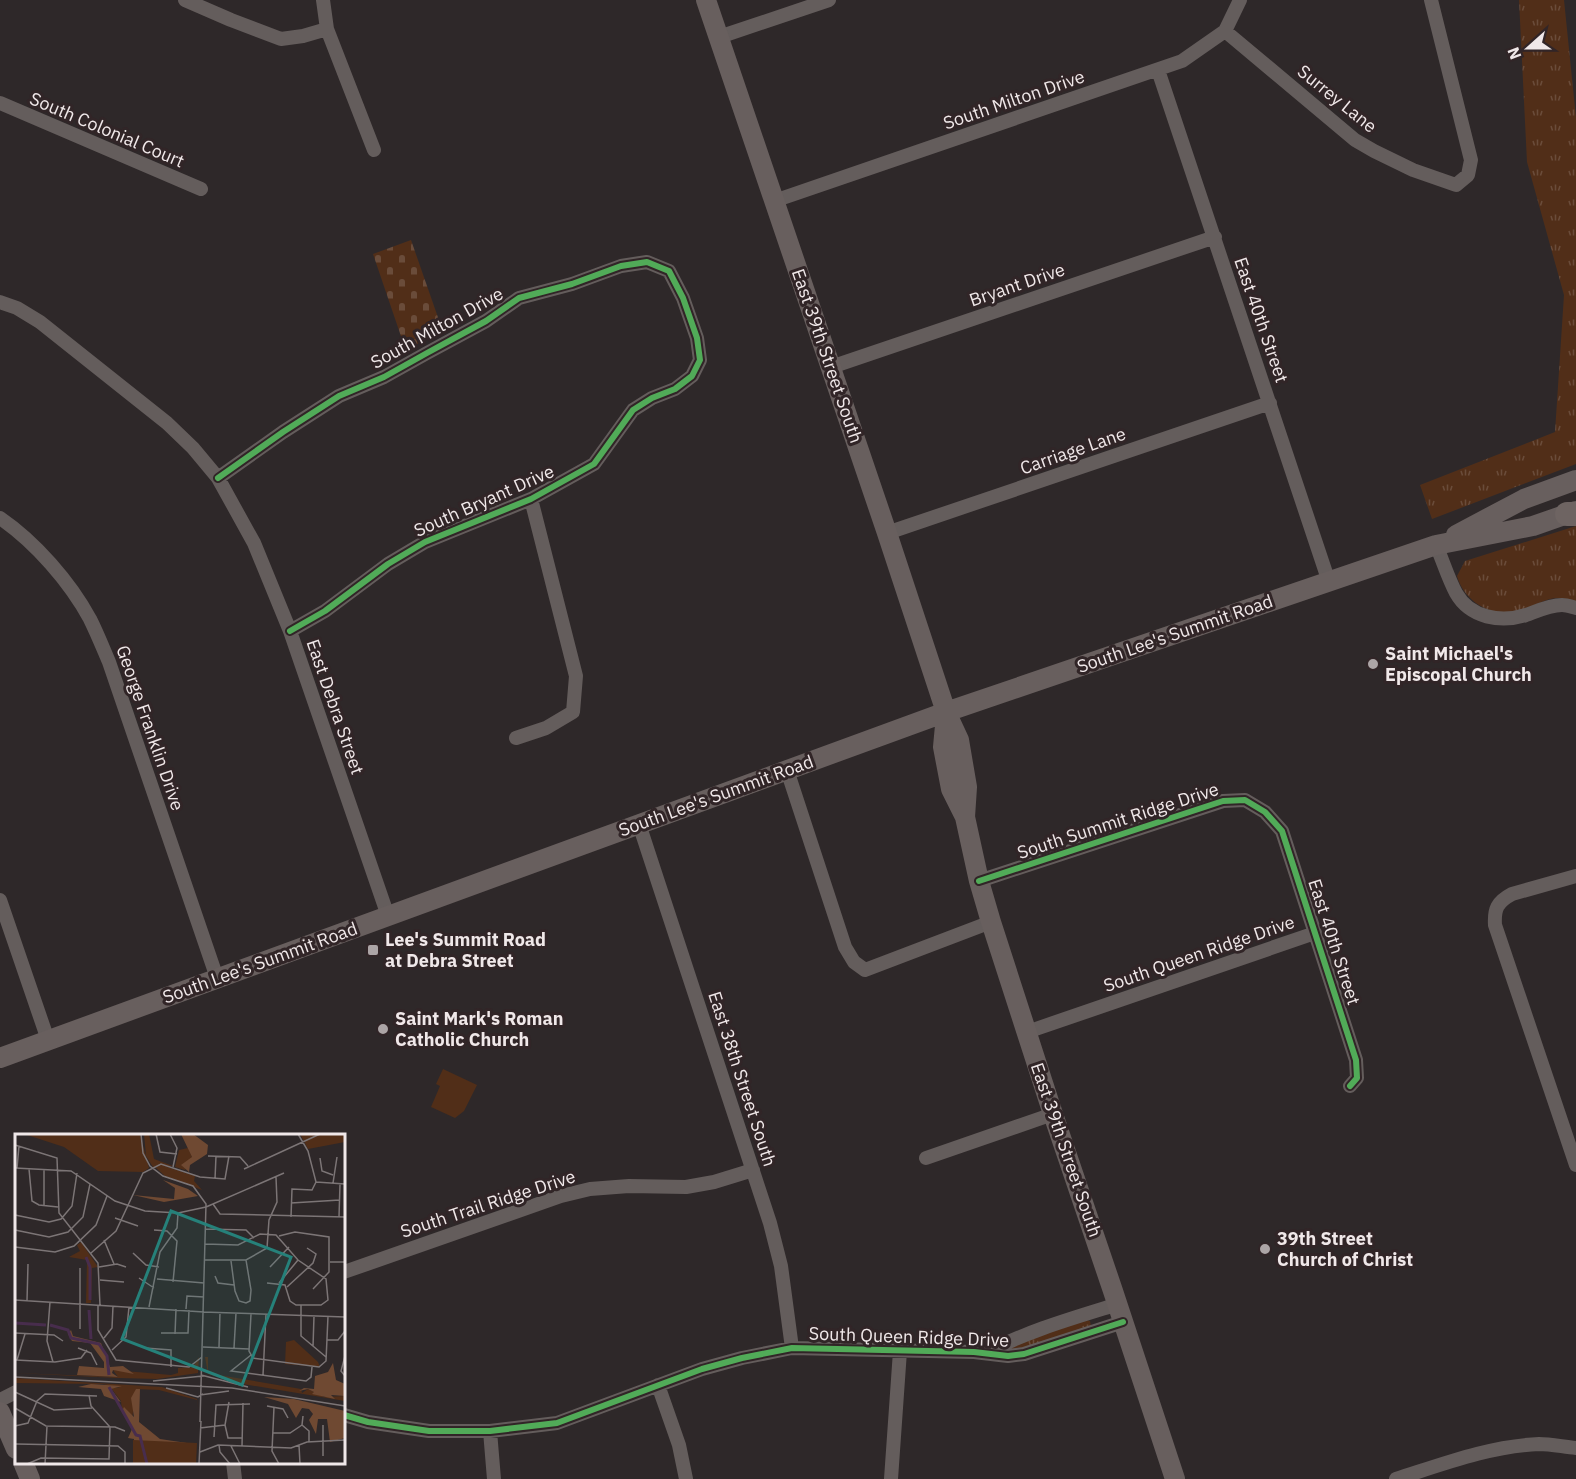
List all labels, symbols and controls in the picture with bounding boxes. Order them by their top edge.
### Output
north arrow [1498,18,1558,78]
text: N [1503,44,1525,62]
street label: Surrey Lane [1293,60,1382,138]
street label: South Milton Drive [940,65,1088,135]
street label: South Colonial Court [26,87,188,173]
street label: East 40th Street [1229,254,1294,386]
street label: Bryant Drive [966,257,1068,312]
street label: East 39th Street South [787,266,868,446]
street label: South Milton Drive [366,282,507,374]
street label: Carriage Lane [1017,422,1129,479]
street label: South Bryant Drive [410,459,558,542]
street label: South Lee's Summit Road [1074,589,1276,678]
street label: East Debra Street [302,636,369,777]
street label: George Franklin Drive [111,642,190,814]
place label: Saint Michael's Episcopal Church [1385,642,1532,686]
marker: Saint Michael's Episcopal Church [1366,657,1380,671]
street label: South Lee's Summit Road [615,750,816,842]
street label: South Summit Ridge Drive [1014,777,1222,864]
street label: East 40th Street [1303,876,1366,1008]
street label: South Queen Ridge Drive [1100,910,1297,997]
street label: South Lee's Summit Road [159,917,360,1009]
place label: Lee's Summit Road at Debra Street [385,928,546,972]
marker: Lee's Summit Road at Debra Street [366,943,380,957]
street label: East 38th Street South [703,988,782,1169]
place label: Saint Mark's Roman Catholic Church [395,1007,563,1051]
marker: Saint Mark's Roman Catholic Church [376,1022,390,1036]
street label: East 39th Street South [1026,1060,1107,1240]
inset map [15,1134,345,1464]
street label: South Trail Ridge Drive [397,1164,578,1243]
place label: 39th Street Church of Christ [1277,1227,1413,1271]
marker: 39th Street Church of Christ [1258,1242,1272,1256]
street label: South Queen Ridge Drive [808,1322,1010,1351]

